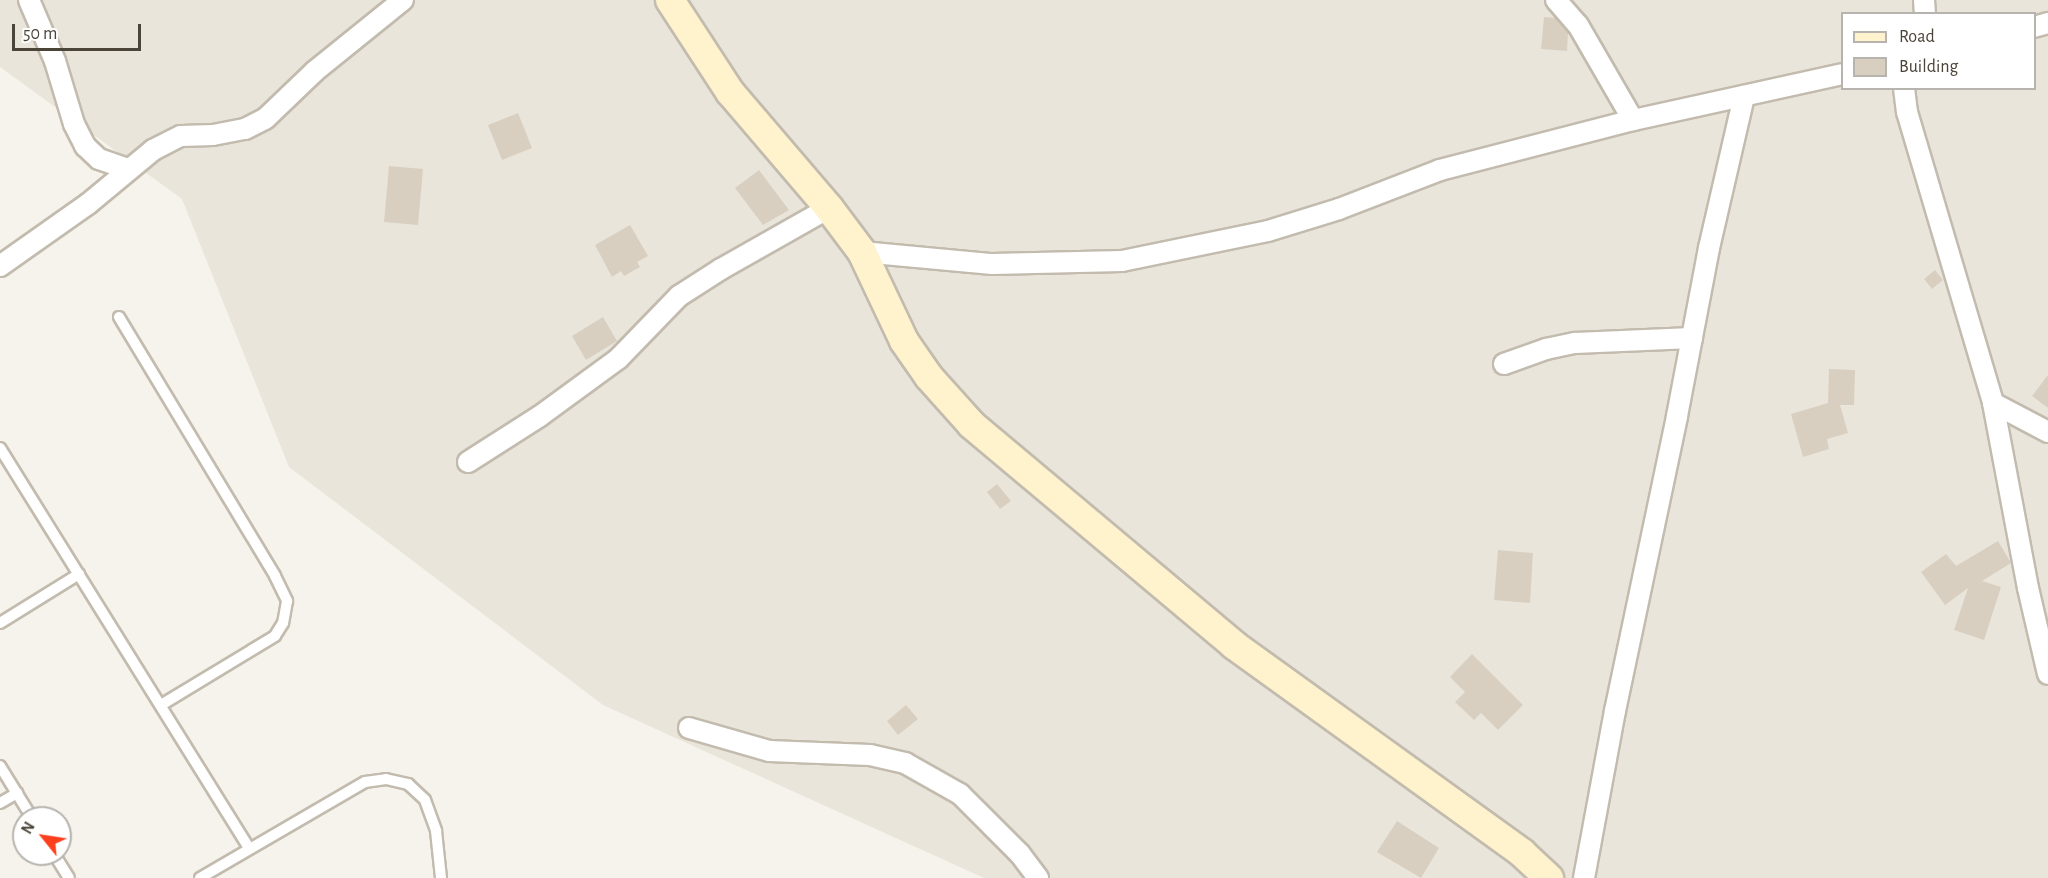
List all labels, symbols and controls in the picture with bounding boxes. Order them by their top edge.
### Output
scale bar [15,12,144,50]
legend [1841,12,2036,90]
text: 50 m [23,25,57,43]
text: Road [1899,28,1935,46]
text: Building [1899,58,1958,76]
north arrow [12,806,72,866]
text: N [18,819,38,837]

